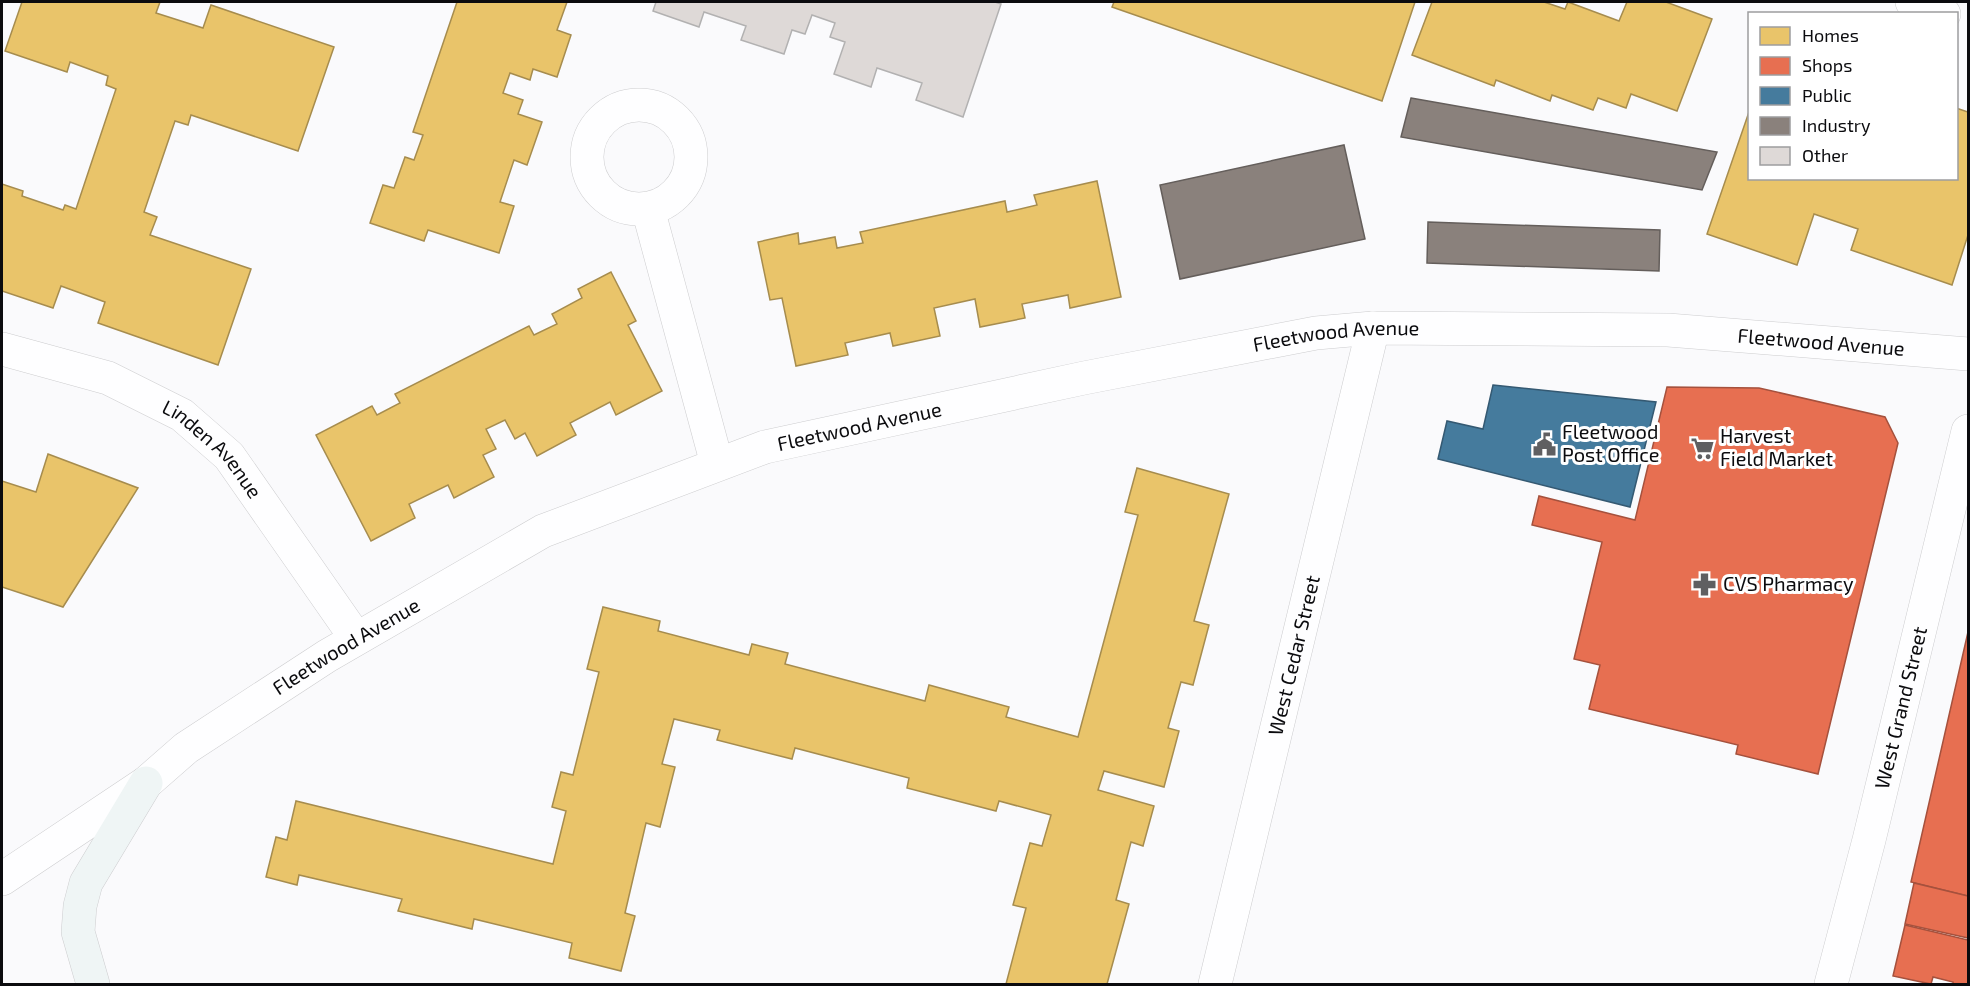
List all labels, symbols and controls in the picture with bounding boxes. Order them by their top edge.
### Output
legend [1748,12,1958,180]
text: Homes [1802,24,1859,46]
text: Shops [1802,54,1852,76]
text: Public [1802,84,1852,106]
text: Industry [1802,114,1871,136]
text: Other [1802,144,1848,166]
street label: Fleetwood Avenue [1251,315,1419,356]
street label: Fleetwood Avenue [1737,323,1906,360]
street label: Linden Avenue [159,394,268,502]
street label: Fleetwood Avenue [775,396,944,455]
place label: Fleetwood Post Office [1562,419,1660,466]
place label: Harvest Field Market [1720,423,1833,470]
public building icon: Fleetwood Post Office [1531,431,1557,457]
supermarket icon: Harvest Field Market [1689,435,1715,461]
pharmacy icon: CVS Pharmacy [1692,571,1718,597]
place label: CVS Pharmacy [1723,571,1854,595]
street label: West Cedar Street [1262,572,1324,738]
street label: Fleetwood Avenue [268,592,424,699]
street label: West Grand Street [1869,623,1931,791]

